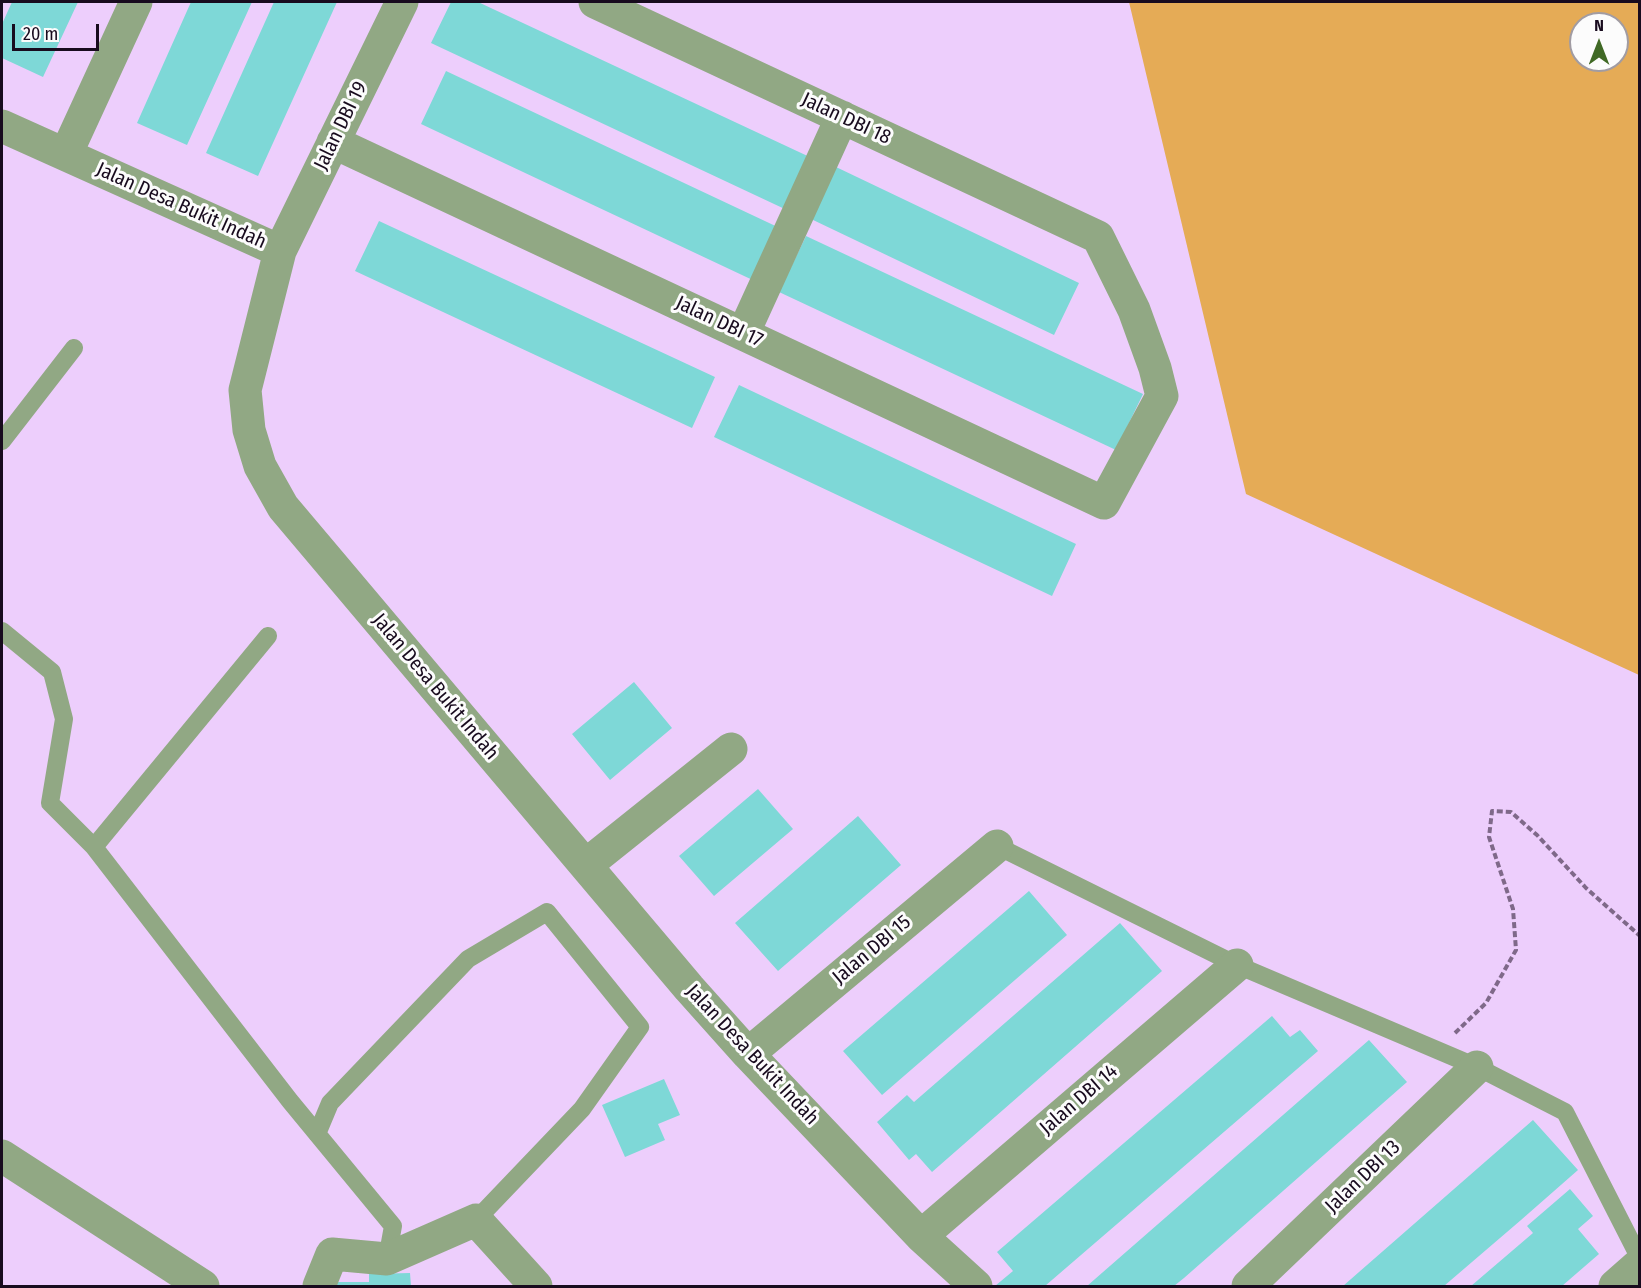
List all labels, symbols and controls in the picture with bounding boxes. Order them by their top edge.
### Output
scale bar [15,12,102,50]
north arrow [1569,12,1629,72]
text: N [1594,16,1604,35]
text: 20 m [23,23,58,45]
street label: Jalan DBI 19 [309,78,373,174]
street label: Jalan DBI 18 [798,88,894,150]
street label: Jalan Desa Bukit Indah [92,158,270,254]
street label: Jalan DBI 17 [671,291,767,353]
street label: Jalan Desa Bukit Indah [367,609,503,765]
street label: Jalan DBI 15 [828,910,916,990]
street label: Jalan Desa Bukit Indah [681,980,823,1130]
street label: Jalan DBI 14 [1035,1060,1123,1140]
street label: Jalan DBI 13 [1321,1136,1405,1218]

